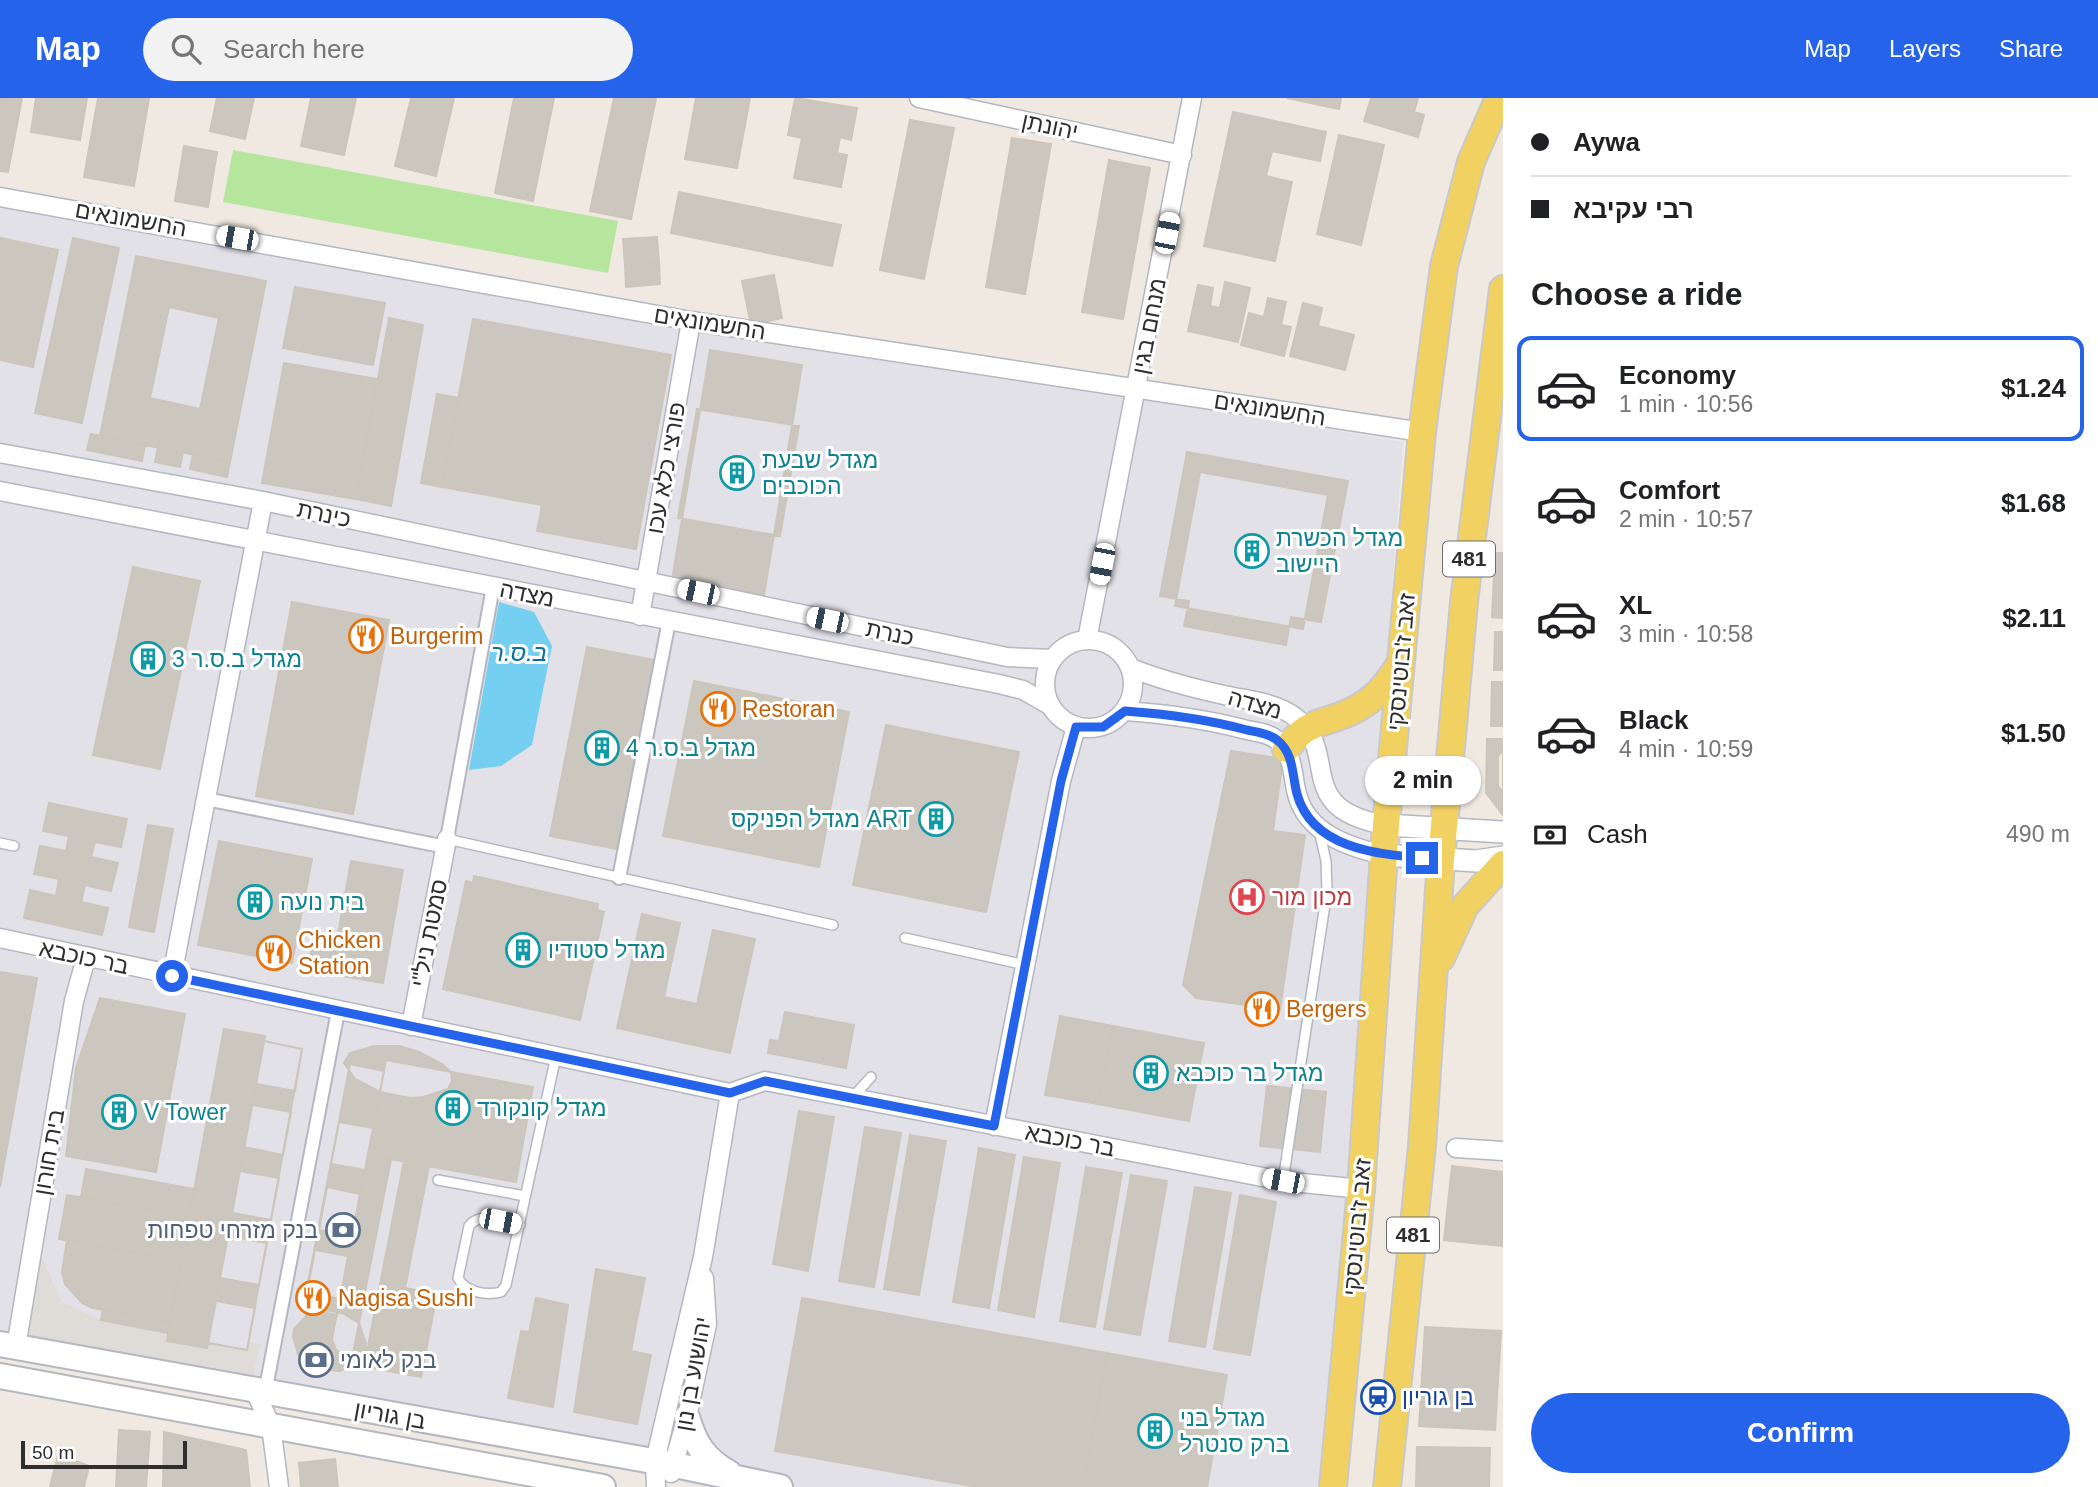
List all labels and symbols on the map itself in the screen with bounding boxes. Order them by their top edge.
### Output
street label: יהונתן [1019,107,1081,145]
street label: החשמונאים [73,196,189,242]
car [1153,210,1182,256]
car [215,224,260,252]
street label: מנחם בגין [1127,276,1171,376]
street label: החשמונאים [652,301,768,345]
street label: החשמונאים [1212,387,1328,431]
street label: פורצי כלא עכו [642,400,690,536]
place label: מגדל שבעת הכוכבים [762,447,878,499]
building icon: מגדל שבעת הכוכבים [718,454,756,492]
street label: כינרת [295,496,353,532]
place label: מגדל הכשרת היישוב [1276,525,1403,577]
building icon: מגדל הכשרת היישוב [1233,532,1271,570]
car [1088,541,1117,587]
road number: 481 [1443,542,1495,576]
street label: מצדה [498,576,556,612]
car [676,577,721,607]
street label: זאב ז'בוטינסקי [1382,591,1420,732]
car [805,605,850,635]
street label: כנרת [864,615,916,651]
restaurant icon: Burgerim [347,617,385,655]
place label: Burgerim [390,623,483,649]
water label: ב.ס.ר [491,639,547,666]
building icon: מגדל ב.ס.ר 3 [129,640,167,678]
place label: מגדל ב.ס.ר 3 [172,646,302,672]
street label: מצדה [1225,684,1285,724]
restaurant icon: Restoran [699,690,737,728]
place label: Restoran [742,696,835,722]
building icon: מגדל ב.ס.ר 4 [583,729,621,767]
place label: מגדל ב.ס.ר 4 [626,735,756,761]
callout: 2 min [1364,756,1480,806]
building icon: מגדל הפניקס ART [917,800,955,838]
place label: מגדל הפניקס ART [731,806,912,832]
route end [1406,842,1438,874]
street label: סמטת ניל"י [406,877,452,989]
hospital icon: מכון מור [1228,878,1266,916]
building icon: בית נועה [236,883,274,921]
place label: מכון מור [1272,884,1352,910]
place label: בית נועה [280,889,364,915]
place label: Chicken Station [298,927,381,979]
building icon: מגדל סטודיו [504,931,542,969]
restaurant icon: Chicken Station [255,934,293,972]
street label: בר כוכבא [37,935,131,979]
place label: מגדל סטודיו [548,937,666,963]
route start [156,960,188,992]
restaurant icon: Bergers [1243,990,1281,1028]
place label: Bergers [1286,996,1367,1022]
building icon: מגדל בר כוכבא [1132,1054,1170,1092]
place label: מגדל בר כוכבא [1176,1060,1324,1086]
building icon: מגדל קונקורד [434,1089,472,1127]
building icon: V Tower [100,1093,138,1131]
place label: מגדל קונקורד [477,1095,606,1121]
place label: V Tower [144,1099,227,1125]
street label: בית חורון [29,1107,69,1197]
street label: בר כוכבא [1023,1119,1117,1161]
street label: זאב ז'בוטינסקי [1338,1156,1376,1297]
car [1261,1167,1306,1195]
car [478,1207,523,1235]
bank icon: בנק מזרחי טפחות [324,1211,362,1249]
place label: בנק מזרחי טפחות [147,1217,318,1243]
road number: 481 [1387,1218,1439,1252]
restaurant icon: Nagisa Sushi [294,1279,332,1317]
place label: Nagisa Sushi [338,1285,474,1311]
street label: יהושוע בן נון [670,1315,716,1433]
bank icon: בנק לאומי [297,1341,335,1379]
place label: בנק לאומי [340,1347,437,1373]
station icon: בן גוריון [1359,1378,1397,1416]
place label: בן גוריון [1402,1384,1474,1410]
street label: בן גוריון [352,1396,428,1434]
place label: מגדל בני ברק סנטרל [1180,1405,1290,1457]
building icon: מגדל בני ברק סנטרל [1136,1412,1174,1450]
scale bar [21,1438,187,1470]

